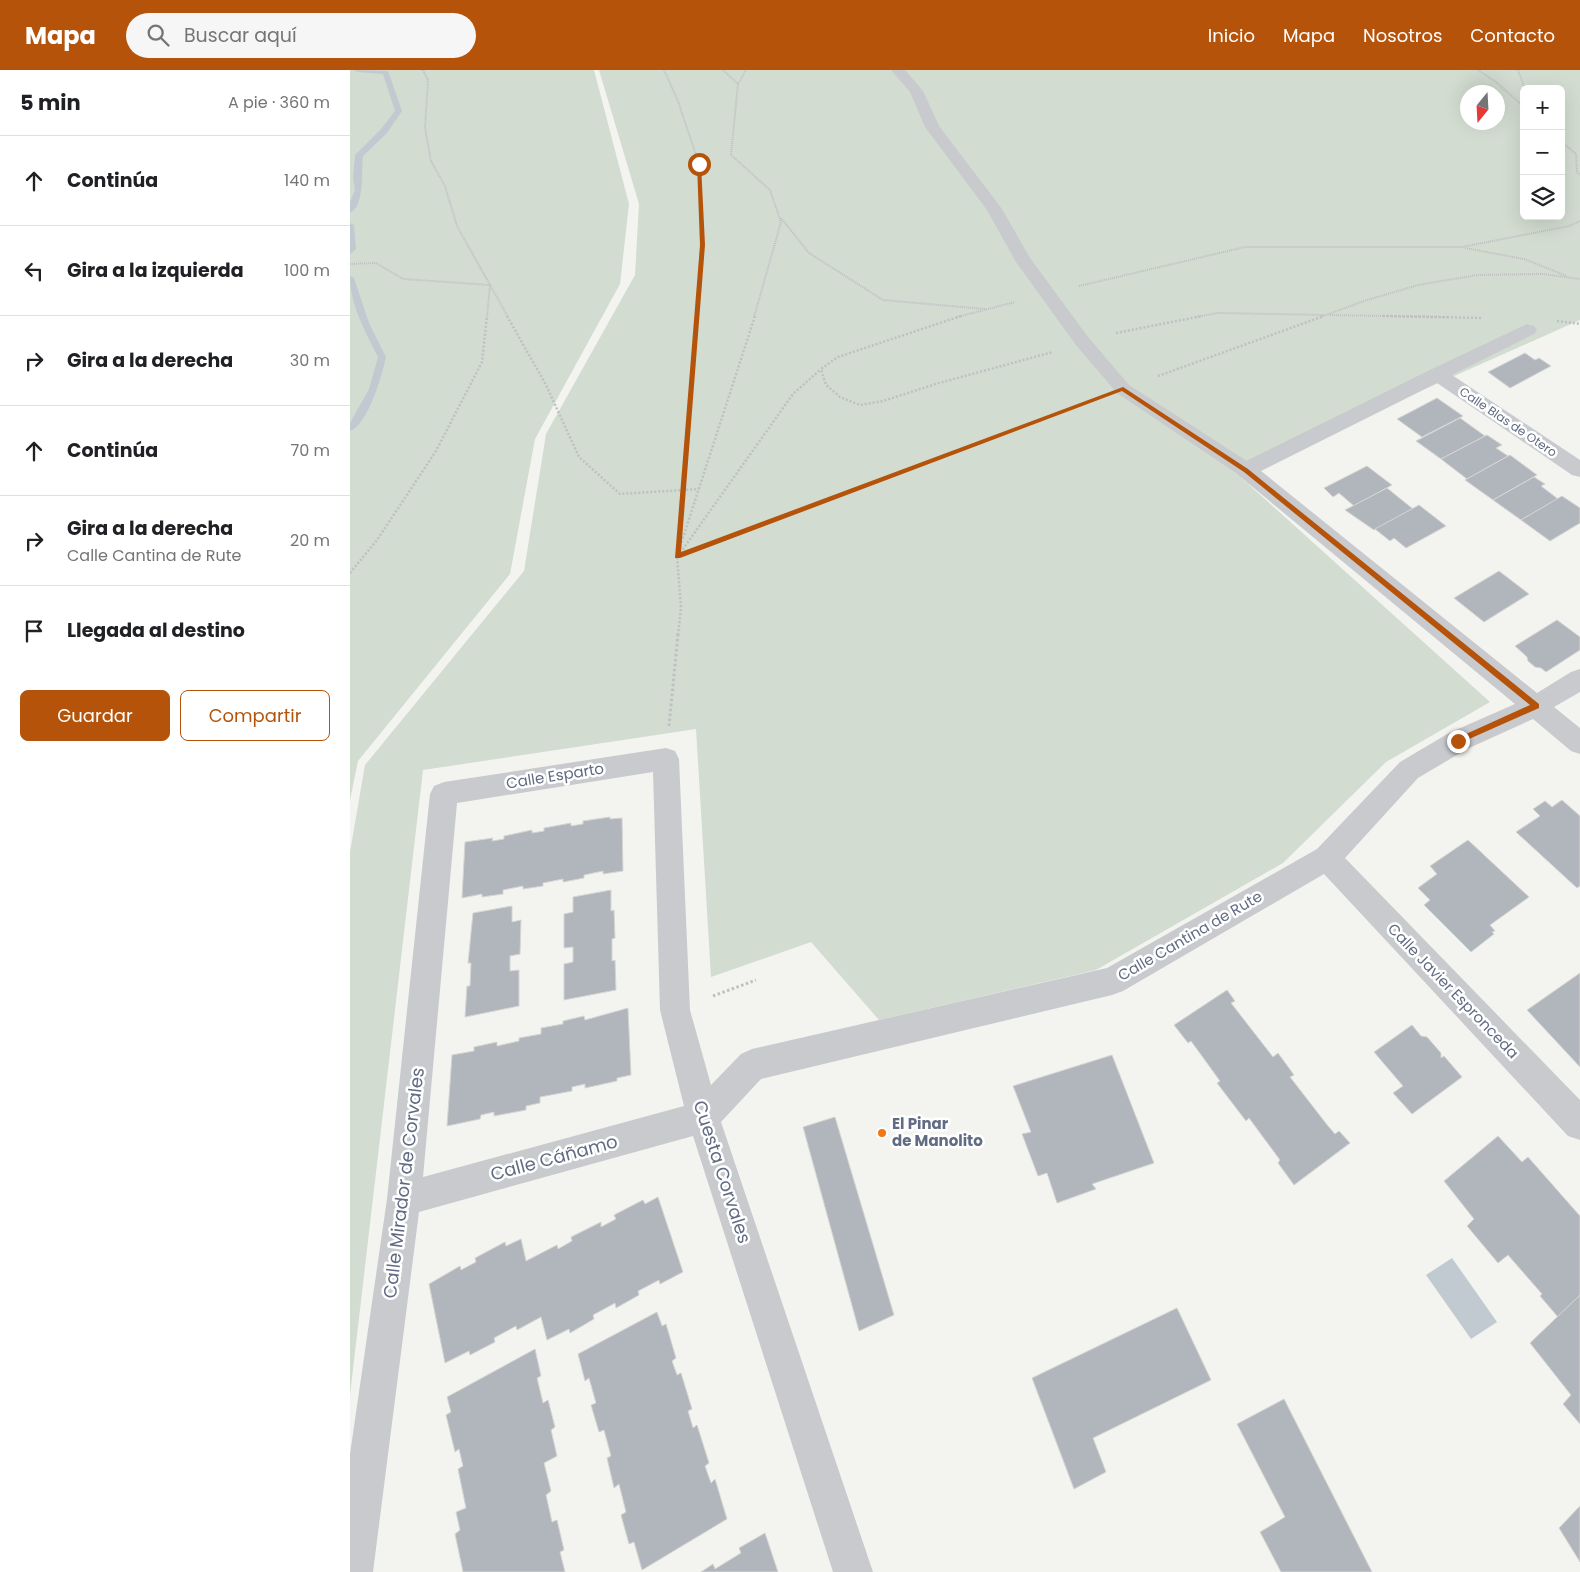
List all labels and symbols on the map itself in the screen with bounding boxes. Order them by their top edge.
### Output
north arrow [1460,85,1505,130]
route start [688,153,711,176]
street label: Calle Blas de Otero [1456,383,1561,461]
route end [1447,730,1470,753]
street label: Calle Esparto [504,757,605,794]
street label: Calle Cantina de Rute [1114,886,1266,986]
street label: Calle Javier Espronceda [1383,918,1524,1063]
street label: Calle Mirador de Corvales [377,1066,430,1300]
street label: Cuesta Corvales [688,1097,757,1247]
place label: El Pinar de Manolito [892,1113,983,1151]
marker: El Pinar de Manolito [876,1127,888,1139]
street label: Calle Cáñamo [488,1129,620,1187]

